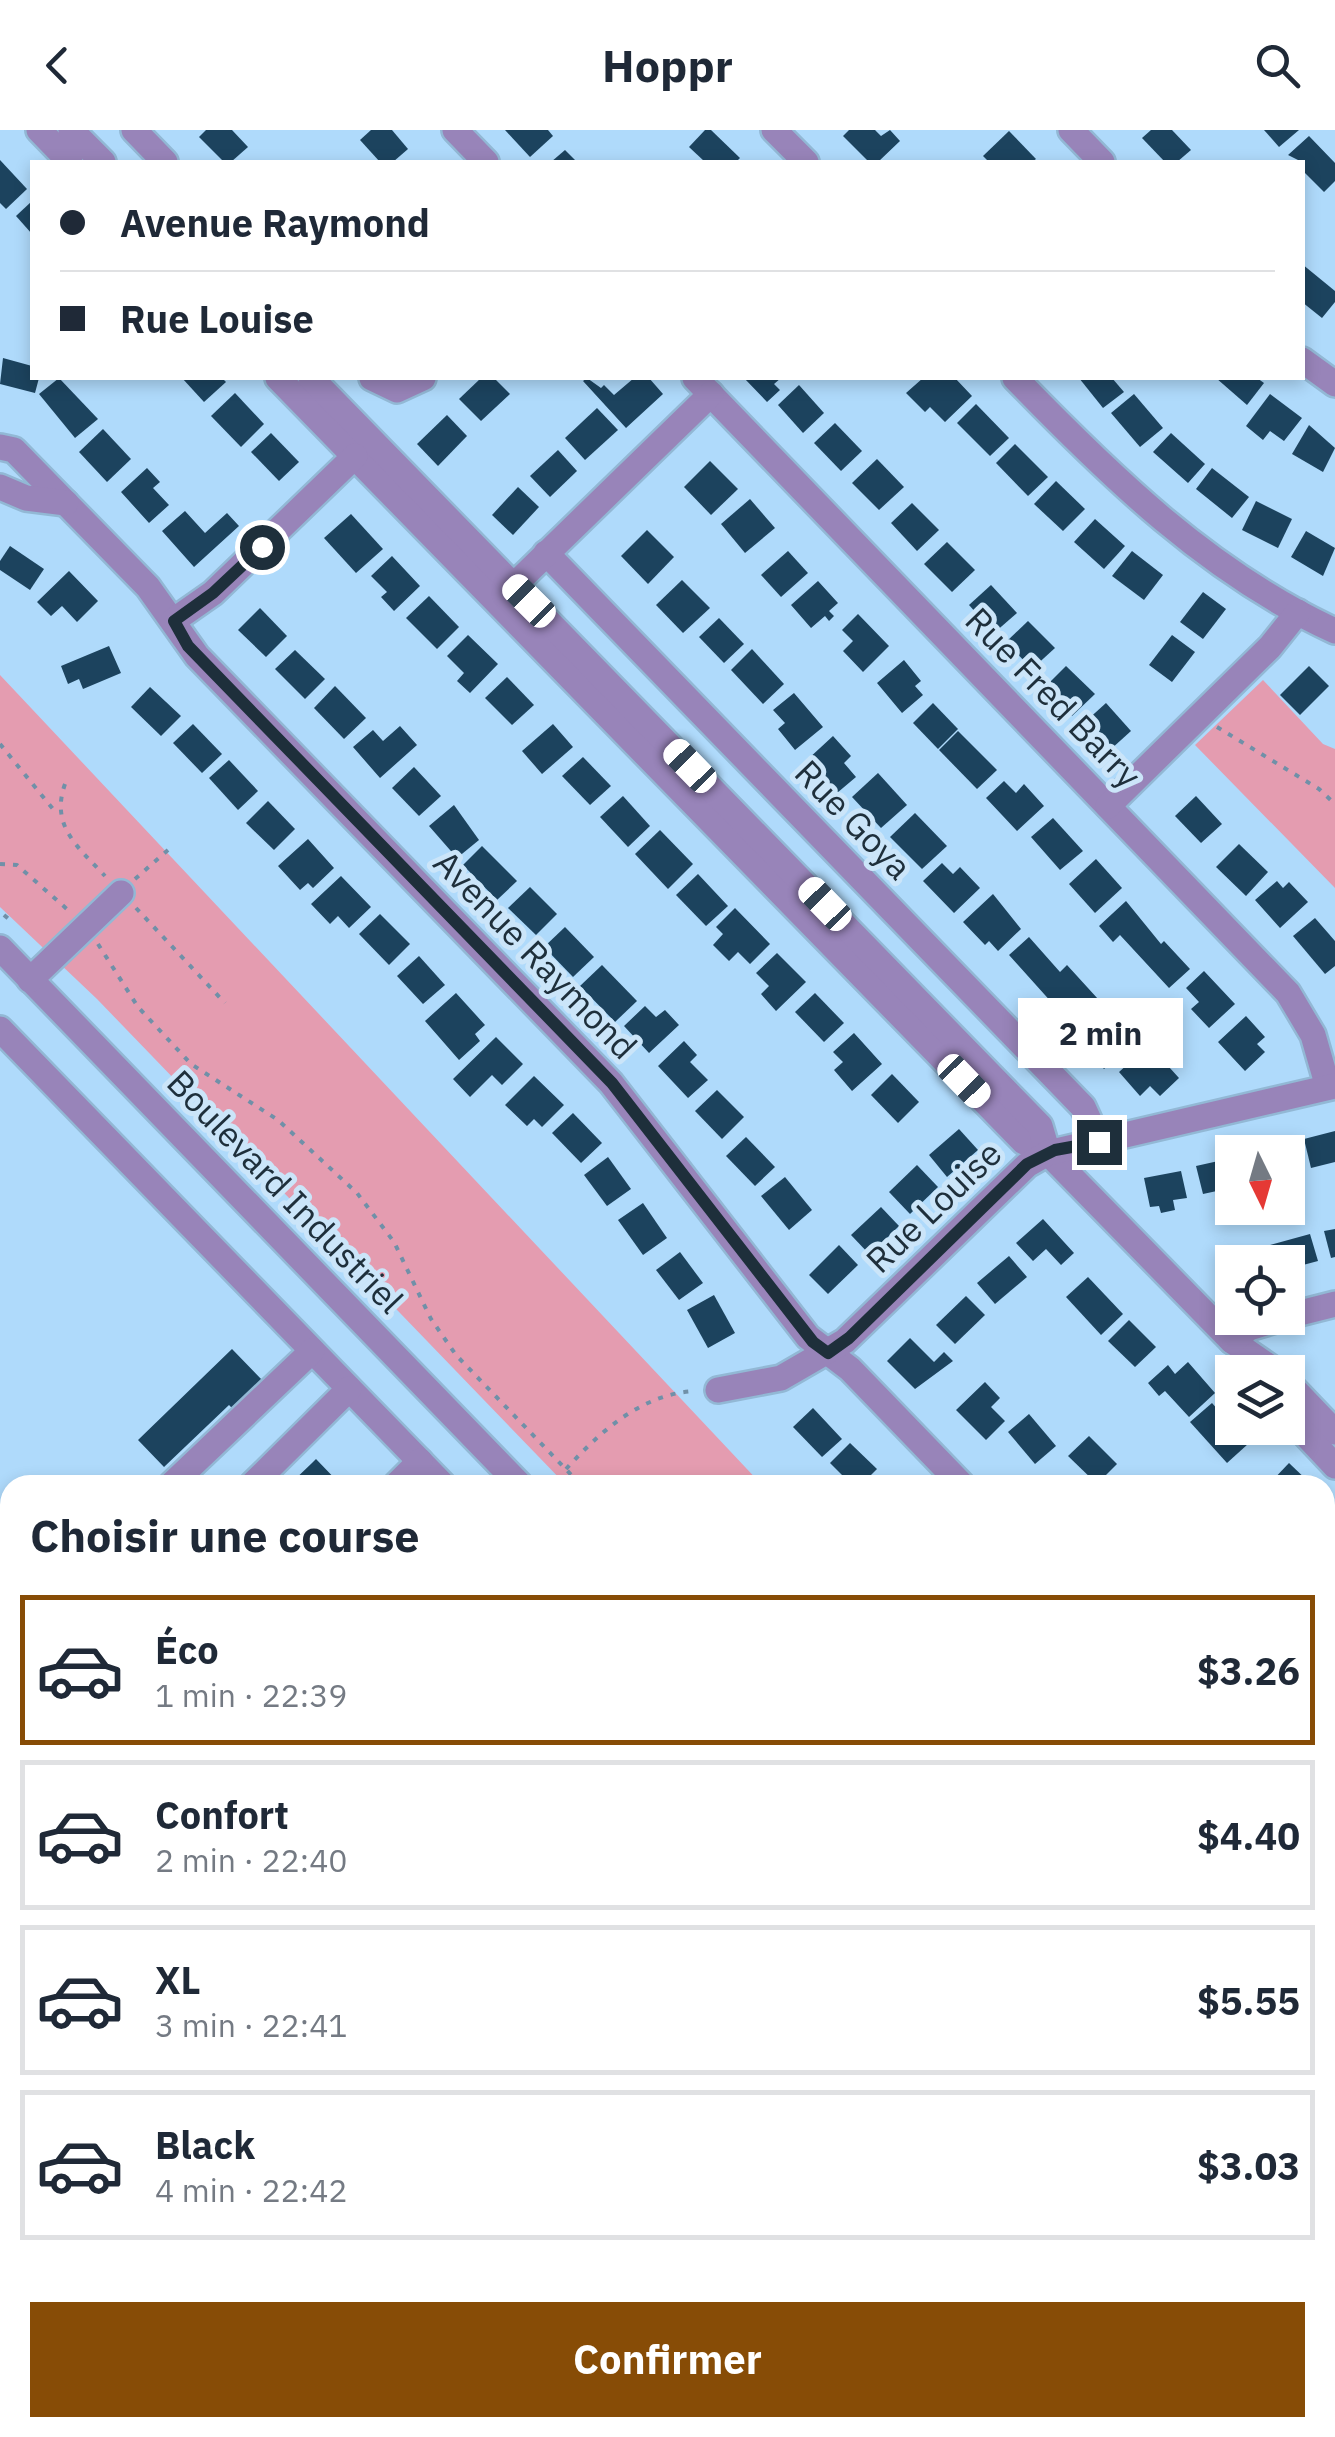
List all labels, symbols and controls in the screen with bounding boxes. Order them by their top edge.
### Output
text: Hoppr [602,36,733,94]
icon: back [30,38,85,93]
icon: search [1250,38,1305,93]
text: Avenue Raymond [120,198,430,247]
text: Rue Louise [120,294,314,343]
route start [240,525,285,570]
car [497,569,561,633]
street label: Rue Fred Barry [956,597,1152,797]
car [658,734,722,798]
street label: Rue Goya [785,750,922,889]
street label: Avenue Raymond [424,840,647,1069]
car [793,872,857,936]
callout: 2 min [1016,997,1182,1067]
text: 2 min [1059,1012,1142,1054]
car [932,1049,996,1113]
street label: Boulevard Industriel [158,1060,414,1323]
route end [1077,1120,1122,1165]
street label: Rue Louise [856,1130,1011,1282]
north arrow [1215,1135,1305,1225]
map controls [1215,1135,1305,1445]
button: locate [1215,1245,1305,1335]
button: layers [1215,1355,1305,1445]
text: Choisir une course [30,1506,420,1564]
icon: car [35,1625,125,1715]
text: Éco [155,1625,219,1674]
text: $3.26 [1197,1646,1300,1695]
text: 1 min · 22:39 [155,1674,348,1716]
icon: car [35,1790,125,1880]
text: Confort [155,1790,289,1839]
text: $4.40 [1197,1811,1300,1860]
text: 2 min · 22:40 [155,1839,348,1881]
icon: car [35,1955,125,2045]
text: XL [155,1955,201,2004]
text: $5.55 [1197,1976,1300,2025]
text: 3 min · 22:41 [155,2004,348,2046]
icon: car [35,2120,125,2210]
text: Black [155,2120,255,2169]
text: $3.03 [1197,2141,1300,2190]
text: 4 min · 22:42 [155,2169,348,2211]
button: Confirmer [30,2302,1305,2417]

